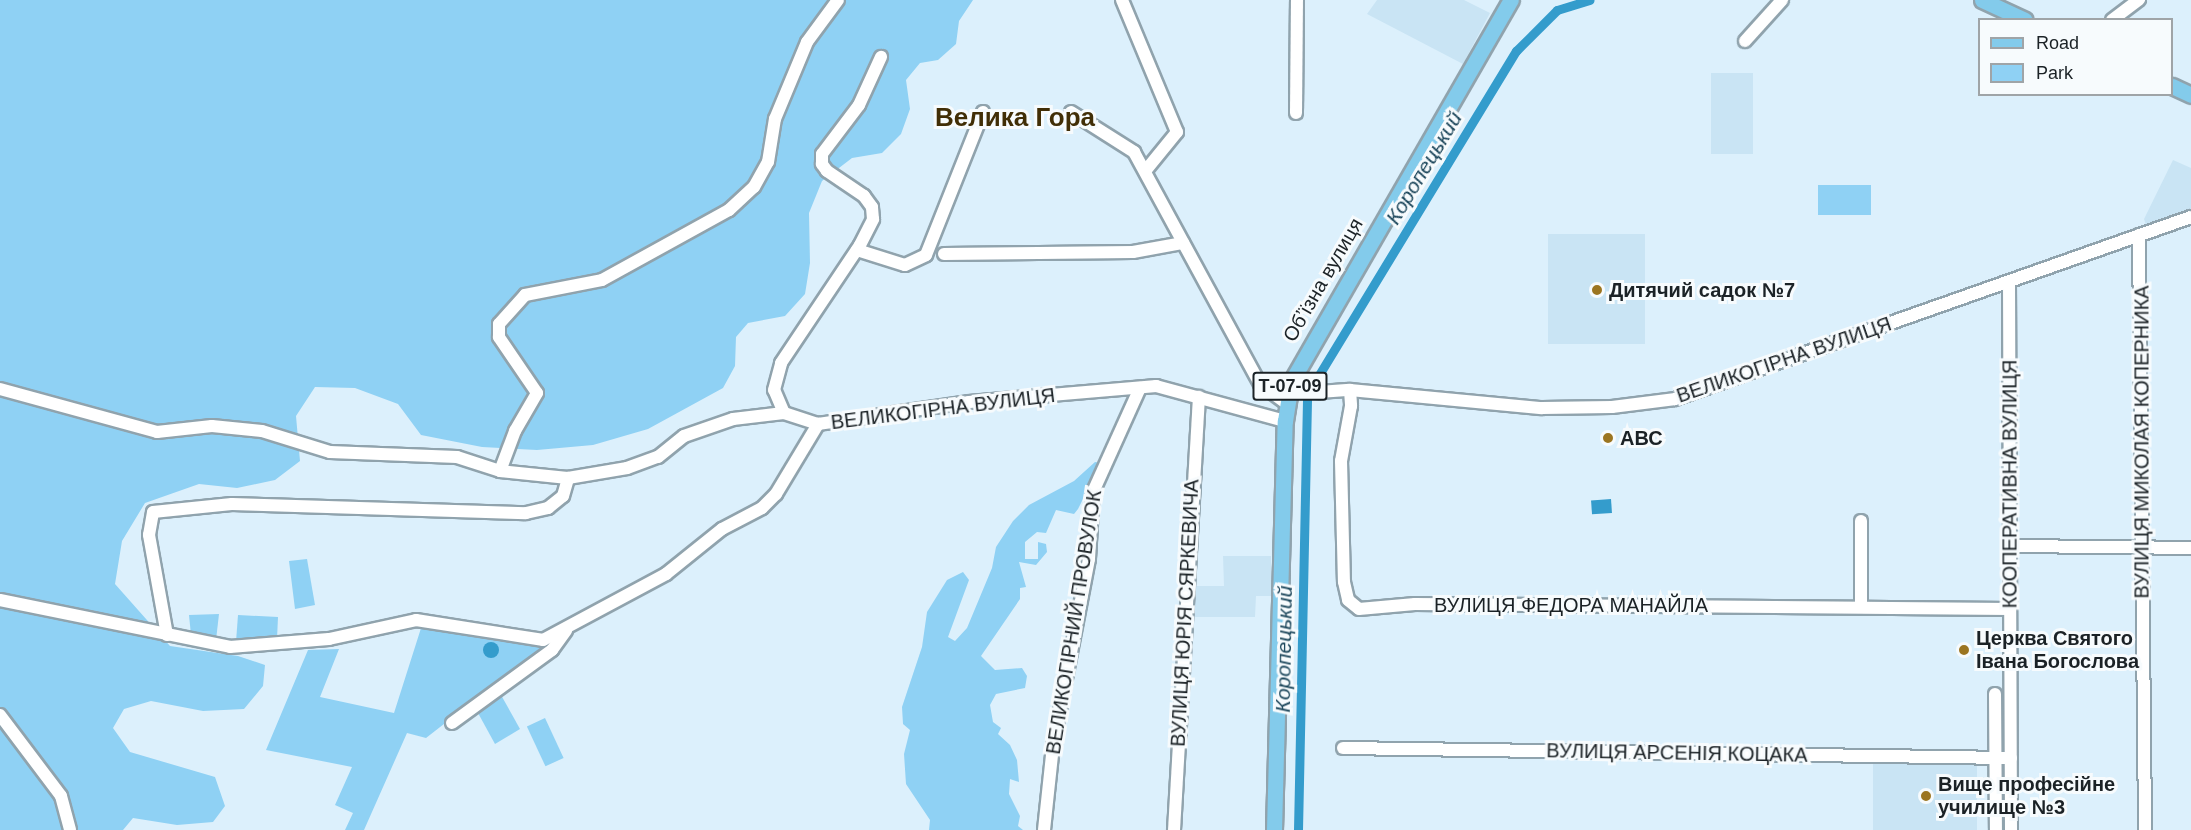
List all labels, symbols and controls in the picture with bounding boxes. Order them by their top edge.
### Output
legend [1978,18,2173,96]
text: Road [2036,33,2079,53]
text: Park [2036,63,2073,83]
district label: Велика Гора [935,102,1095,134]
water label: Коропецький [1381,107,1467,229]
street label: Обʼїзна вулиця [1278,214,1368,346]
place label: Дитячий садок №7 [1609,278,1795,302]
marker: Дитячий садок №7 [1590,283,1604,297]
street label: ВУЛИЦЯ МИКОЛАЯ КОПЕРНИКА [2130,285,2154,599]
street label: ВЕЛИКОГІРНА ВУЛИЦЯ [1673,312,1895,408]
street label: КООПЕРАТИВНА ВУЛИЦЯ [1998,360,2022,608]
road number: Т-07-09 [1251,371,1329,401]
street label: ВЕЛИКОГІРНА ВУЛИЦЯ [830,383,1056,435]
place label: АВС [1620,426,1663,450]
marker: АВС [1601,431,1615,445]
street label: ВУЛИЦЯ ЮРІЯ СЯРКЕВИЧА [1166,479,1204,747]
street label: ВЕЛИКОГІРНИЙ ПРОВУЛОК [1041,488,1107,756]
water label: Коропецький [1270,585,1298,713]
street label: ВУЛИЦЯ ФЕДОРА МАНАЙЛА [1434,593,1708,617]
place label: Церква Святого Івана Богослова [1976,626,2139,673]
marker: Церква Святого Івана Богослова [1957,643,1971,657]
street label: ВУЛИЦЯ АРСЕНІЯ КОЦАКА [1546,739,1808,767]
place label: Вище професійне училище №3 [1938,772,2115,819]
marker: Вище професійне училище №3 [1919,789,1933,803]

